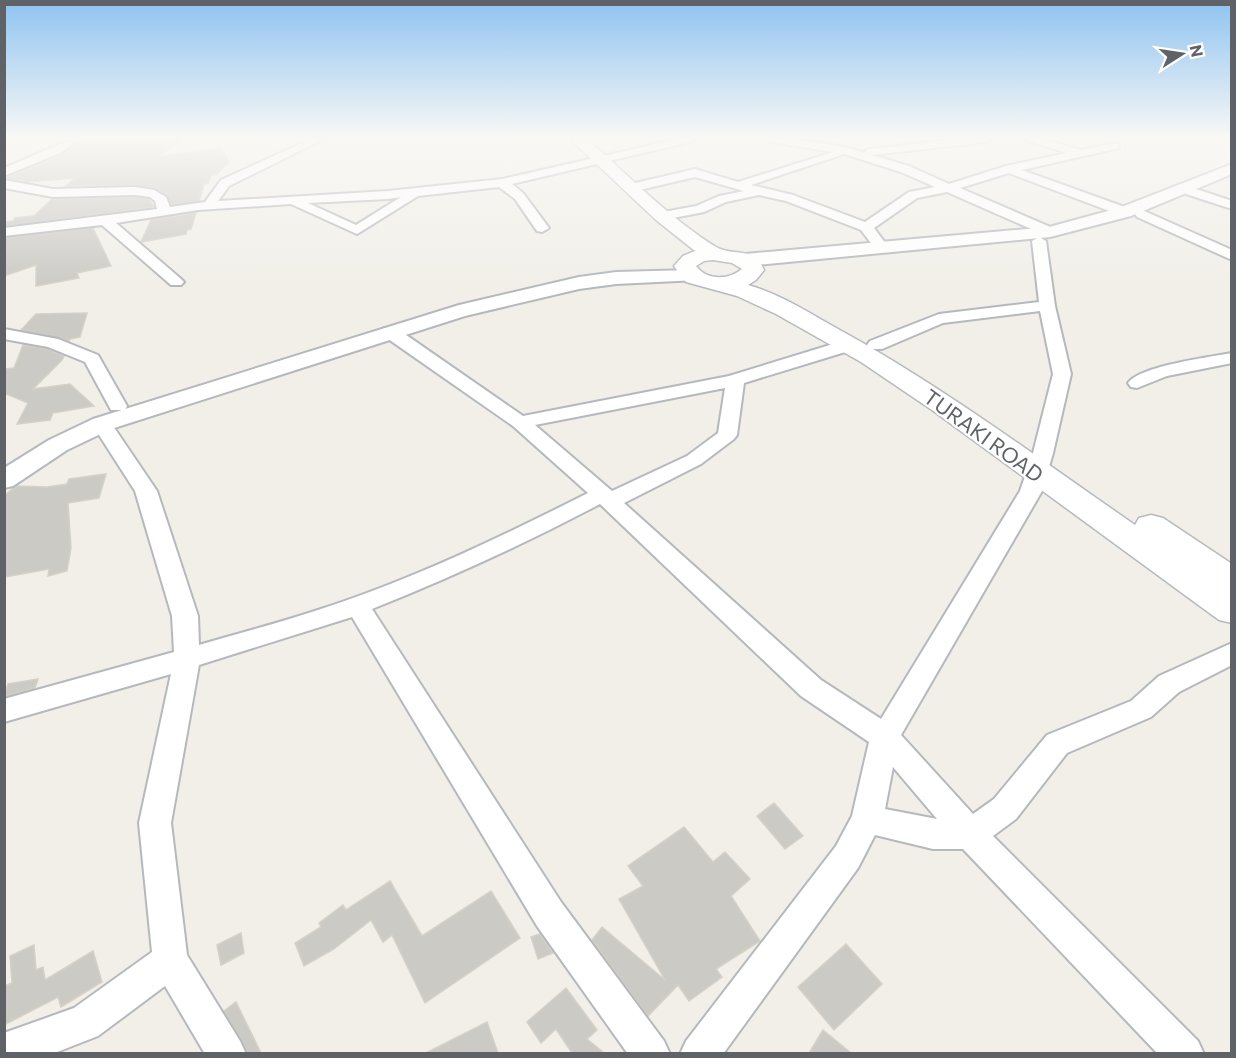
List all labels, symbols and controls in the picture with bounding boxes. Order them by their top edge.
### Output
north arrow [1152,24,1212,84]
text: N [1187,43,1208,59]
street label: TURAKI ROAD [919,383,1049,487]

